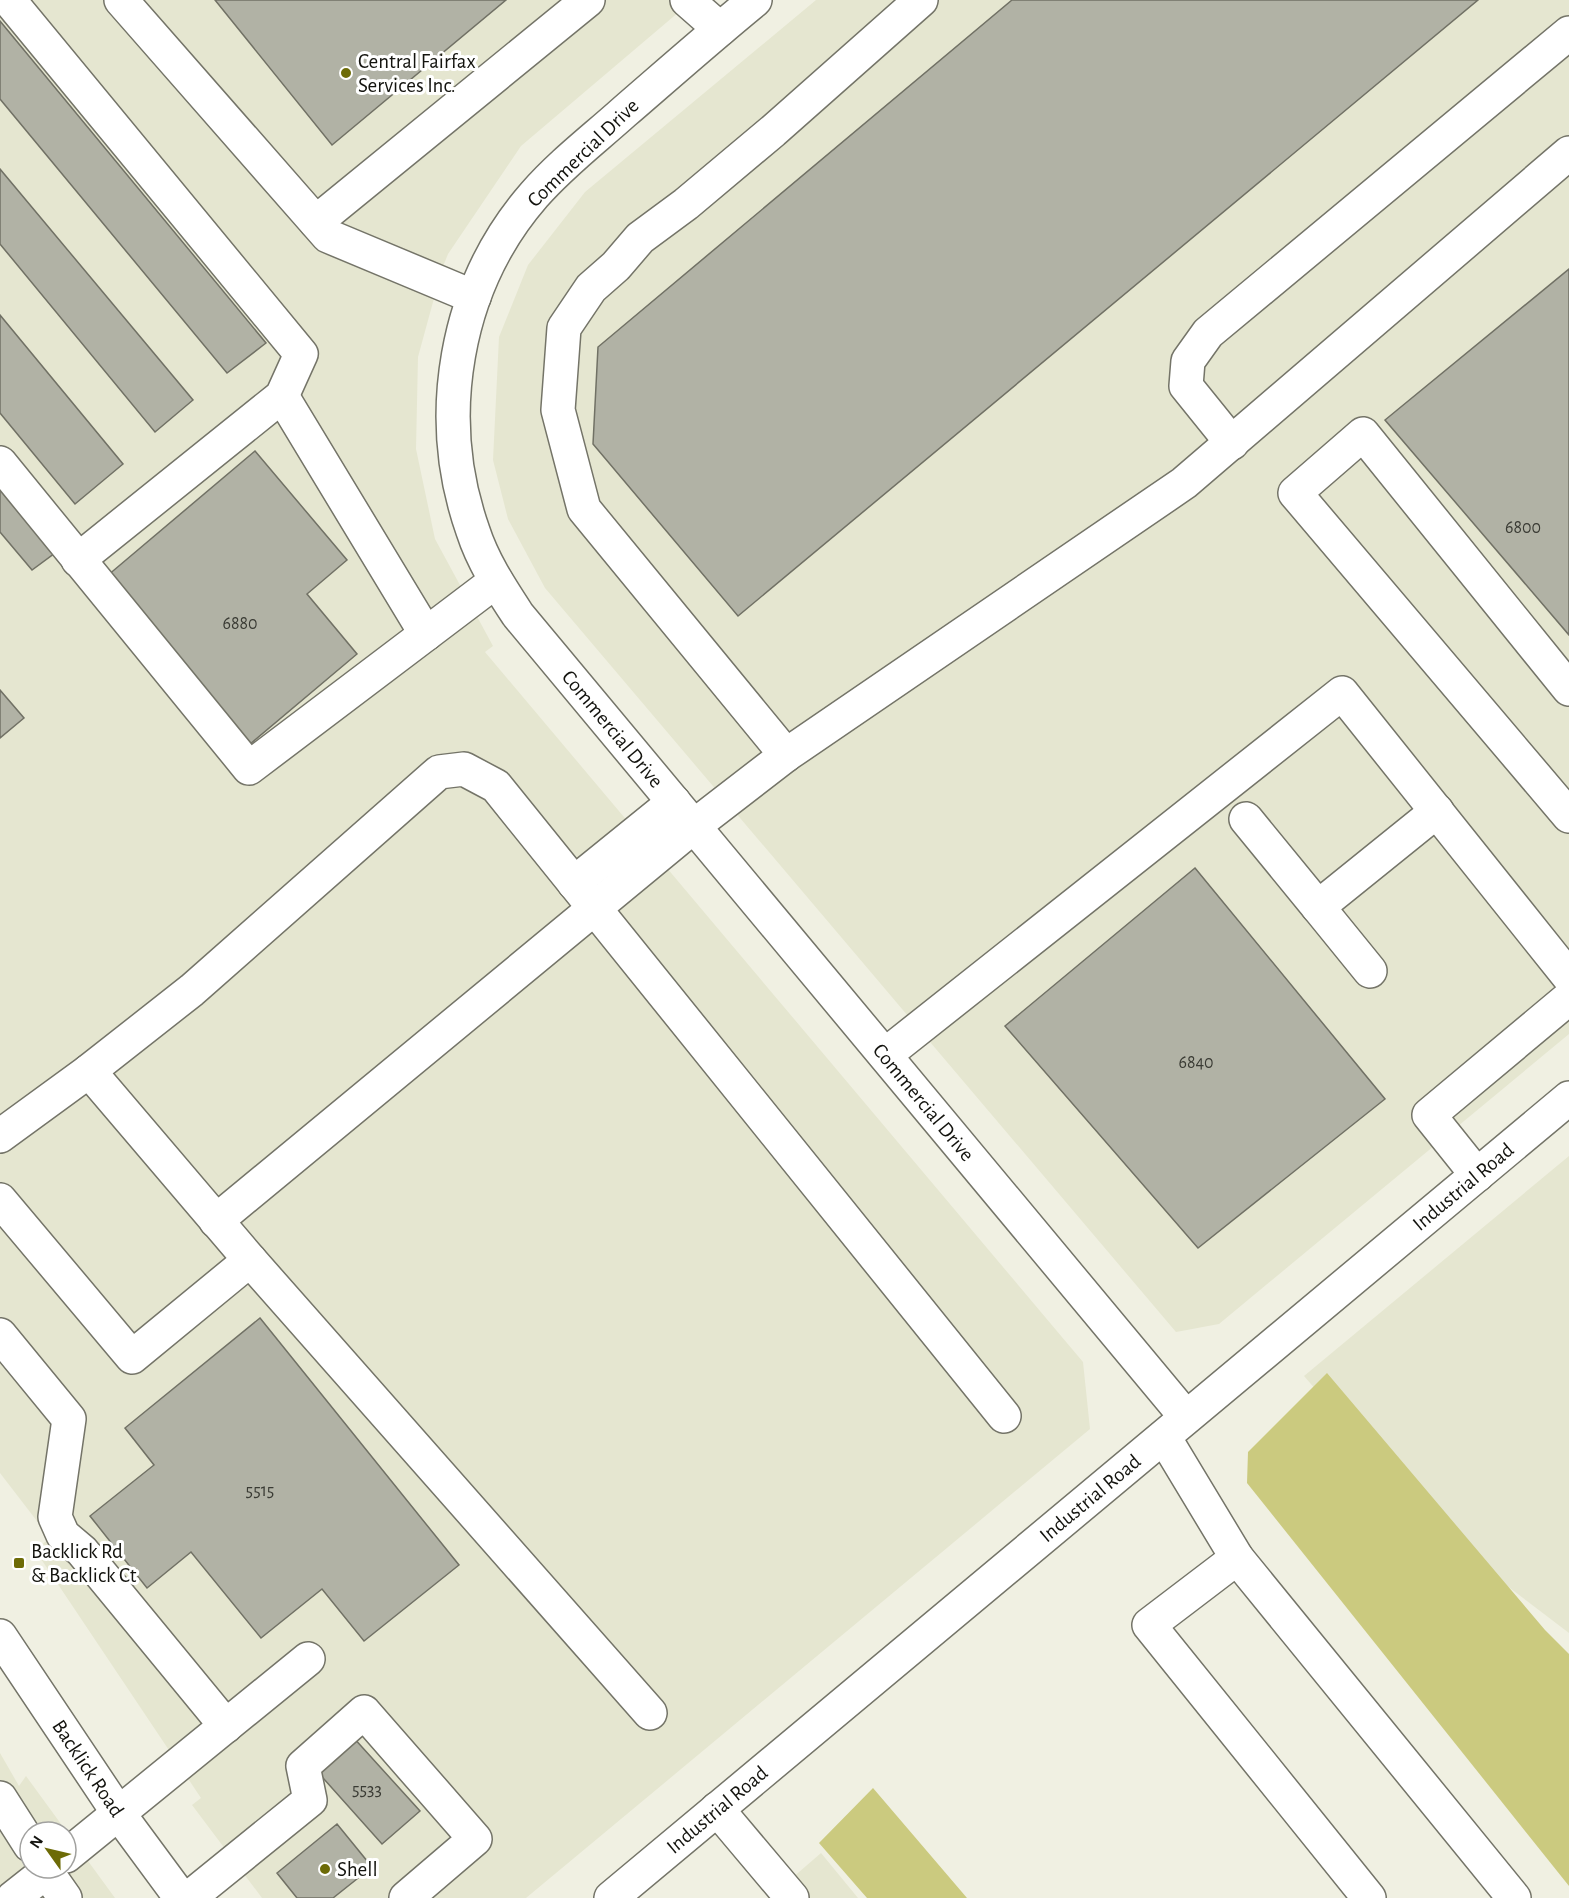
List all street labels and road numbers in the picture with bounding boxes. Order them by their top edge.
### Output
street label: Commercial Drive [523,95,643,211]
street label: Commercial Drive [558,666,667,791]
street label: Commercial Drive [869,1039,978,1165]
street label: Industrial Road [1409,1139,1518,1234]
street label: Industrial Road [1035,1450,1145,1546]
street label: Backlick Road [49,1716,128,1821]
street label: Industrial Road [662,1762,771,1857]

